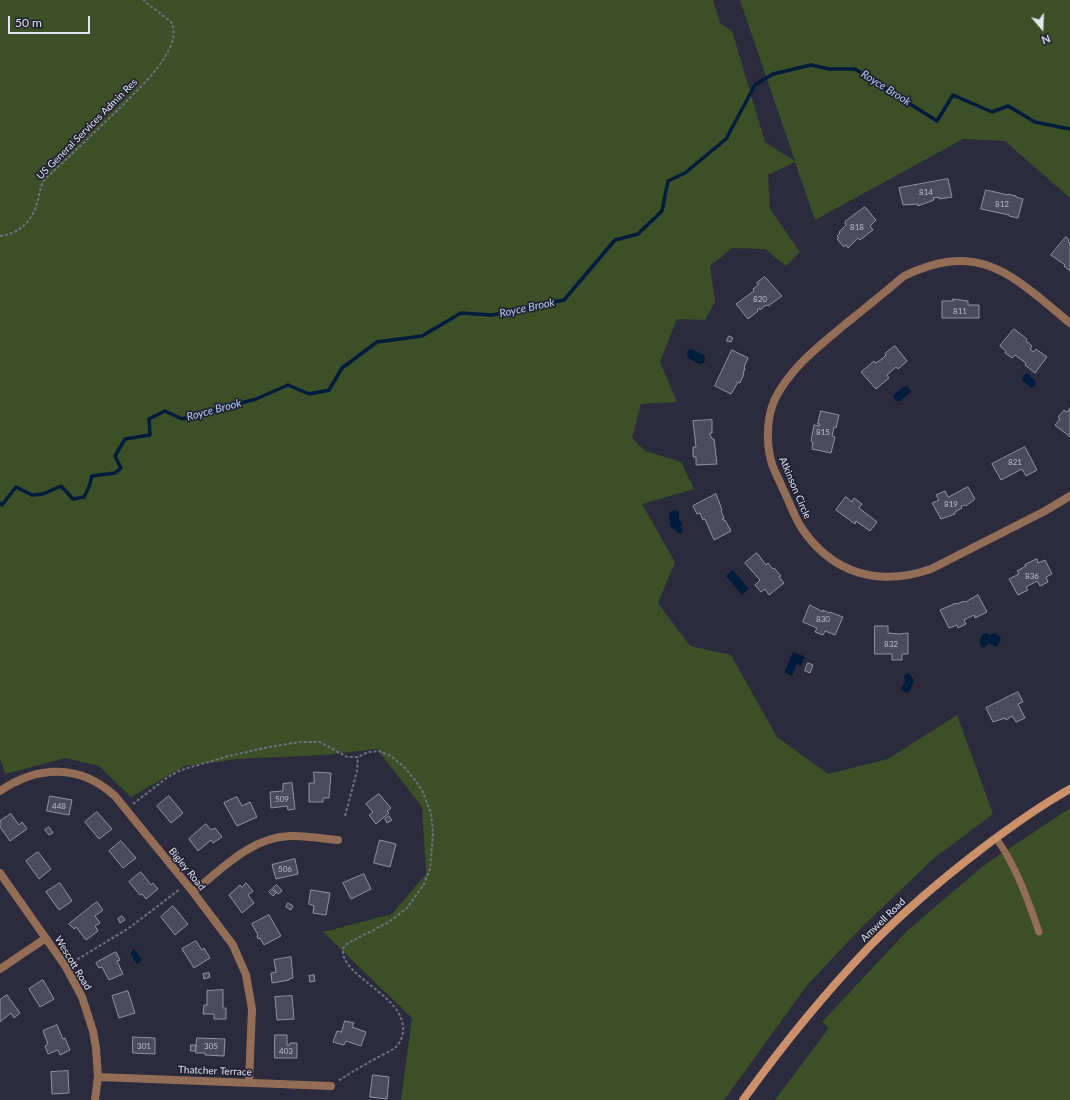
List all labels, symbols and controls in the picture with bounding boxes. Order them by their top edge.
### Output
scale bar [10,8,92,34]
north arrow [1022,8,1062,48]
text: 50 m [15,15,42,30]
text: N [1040,32,1052,47]
water label: Royce Brook [859,68,913,108]
street label: US General Services Admin Res [34,76,140,182]
house number: 814 [919,187,933,197]
house number: 812 [995,199,1009,209]
house number: 818 [850,222,864,232]
house number: 820 [753,294,767,304]
water label: Royce Brook [498,296,556,320]
house number: 811 [953,306,967,316]
water label: Royce Brook [185,396,243,424]
house number: 815 [816,427,830,437]
street label: Atkinson Circle [777,455,813,521]
house number: 821 [1008,457,1022,467]
house number: 819 [944,499,958,509]
house number: 836 [1025,571,1039,581]
house number: 830 [816,614,830,624]
house number: 832 [884,639,898,649]
house number: 509 [275,794,289,804]
house number: 448 [52,801,66,811]
street label: Bigley Road [166,845,208,893]
house number: 506 [278,864,292,874]
street label: Amwell Road [858,896,908,944]
street label: Wescott Road [52,934,94,992]
house number: 301 [137,1041,151,1051]
house number: 305 [204,1041,218,1051]
house number: 403 [279,1046,293,1056]
street label: Thatcher Terrace [178,1064,252,1078]

